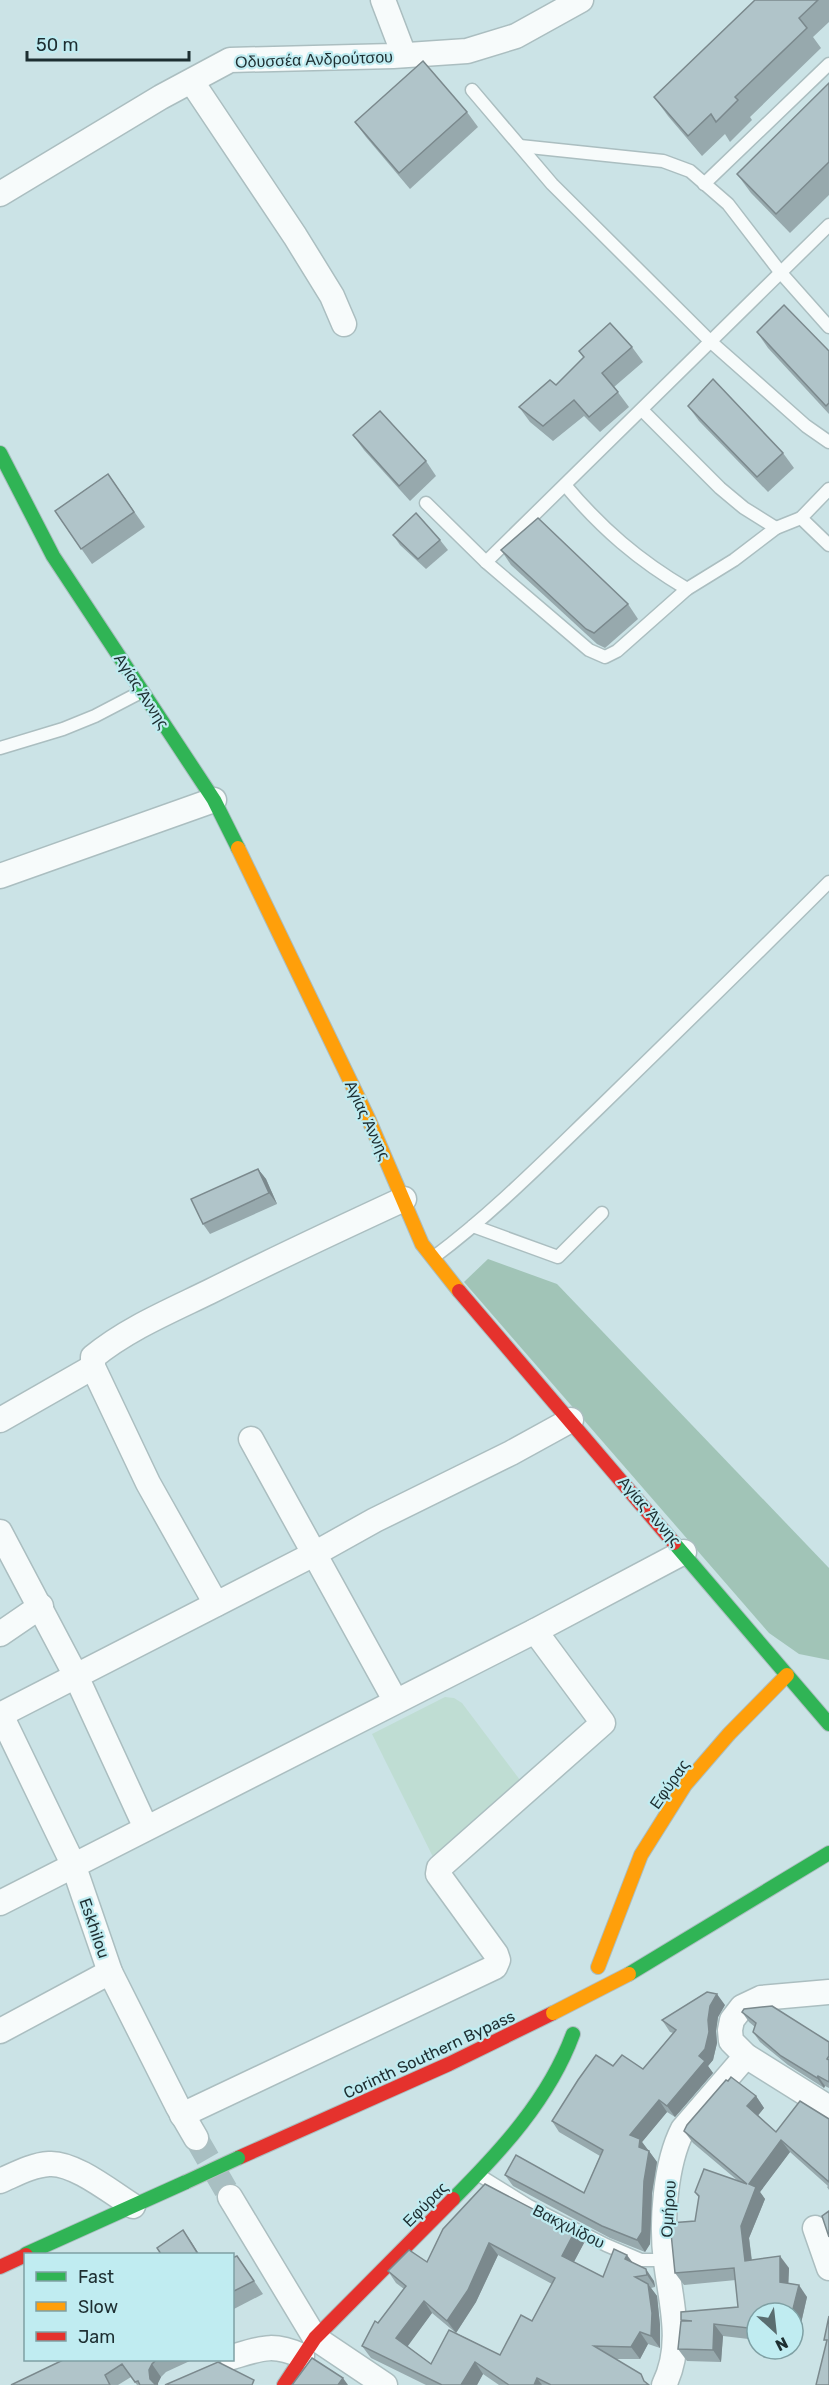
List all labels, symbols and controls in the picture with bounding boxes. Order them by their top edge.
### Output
scale bar [27,24,189,62]
text: 50 m [36,34,79,56]
street label: Οδυσσέα Ανδρούτσου [235,47,393,72]
street label: Αγίας Άννης [110,650,173,733]
street label: Αγίας Άννης [341,1077,394,1163]
street label: Αγίας Άννης [614,1473,685,1550]
street label: Εφύρας [646,1756,693,1813]
street label: Eskhilou [75,1896,114,1961]
street label: Corinth Southern Bypass [340,2006,518,2103]
street label: Εφύρας [399,2178,452,2231]
street label: Ομήρου [657,2180,680,2238]
street label: Βακχιλίδου [530,2200,608,2253]
legend [24,2253,234,2361]
text: Fast [78,2266,114,2288]
text: Slow [78,2296,118,2318]
north arrow [745,2301,805,2361]
text: Jam [78,2326,115,2348]
text: N [772,2333,791,2355]

